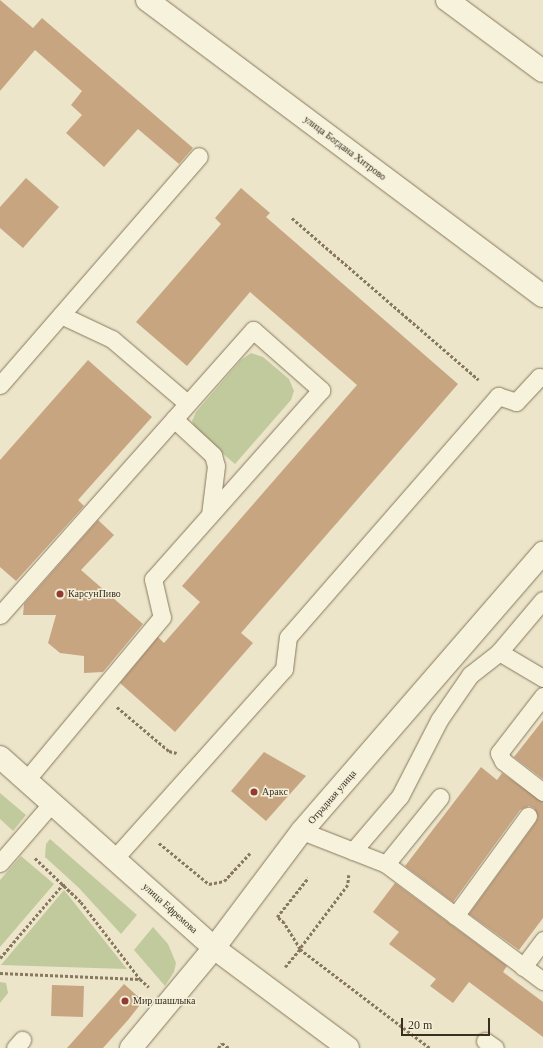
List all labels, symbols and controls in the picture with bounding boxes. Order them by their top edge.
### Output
street label: улица Богдана Хитрово [301,113,389,183]
place label: КарсунПиво [68,588,121,600]
marker: КарсунПиво [55,589,65,599]
street label: Отрадная улица [305,767,359,827]
place label: Аракc [262,786,288,798]
marker: Аракc [249,787,259,797]
street label: улица Ефремова [140,880,200,936]
place label: Мир шашлыка [133,995,195,1007]
marker: Мир шашлыка [120,996,130,1006]
scale bar [403,1010,492,1036]
text: 20 m [408,1018,432,1032]

